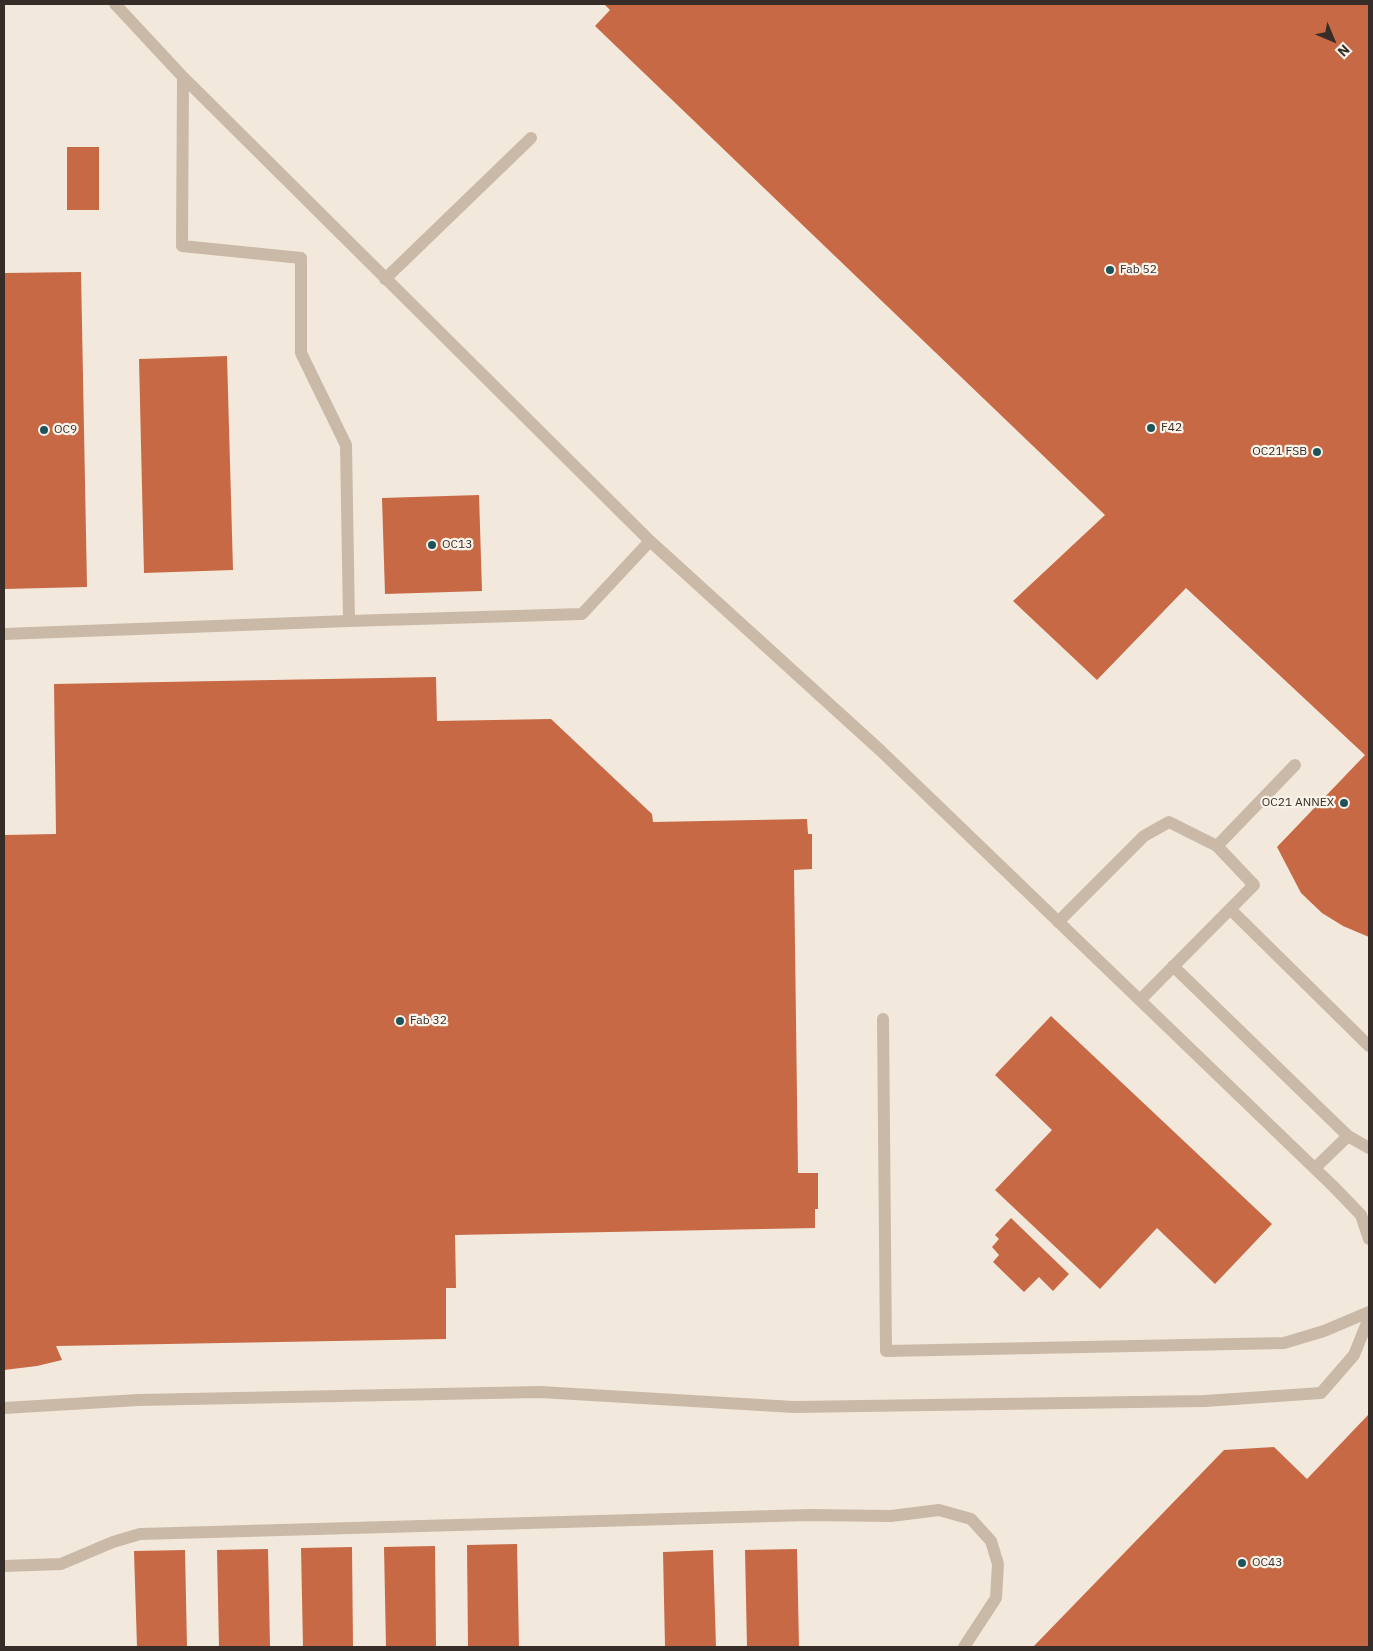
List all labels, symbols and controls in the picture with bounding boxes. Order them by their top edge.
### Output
north arrow [1308,15,1358,65]
text: N [1334,41,1354,61]
place label: Fab 52 [1120,263,1157,277]
marker: Fab 52 [1104,264,1116,276]
place label: F42 [1161,421,1182,435]
marker: F42 [1145,422,1157,434]
place label: OC9 [54,423,77,437]
marker: OC9 [38,424,50,436]
place label: OC21 FSB [1252,445,1307,459]
marker: OC21 FSB [1311,446,1323,458]
place label: OC13 [442,538,472,552]
marker: OC13 [426,539,438,551]
place label: OC21 ANNEX [1262,796,1334,810]
marker: OC21 ANNEX [1338,797,1350,809]
place label: Fab 32 [410,1014,447,1028]
marker: Fab 32 [394,1015,406,1027]
place label: OC43 [1252,1556,1282,1570]
marker: OC43 [1236,1557,1248,1569]

